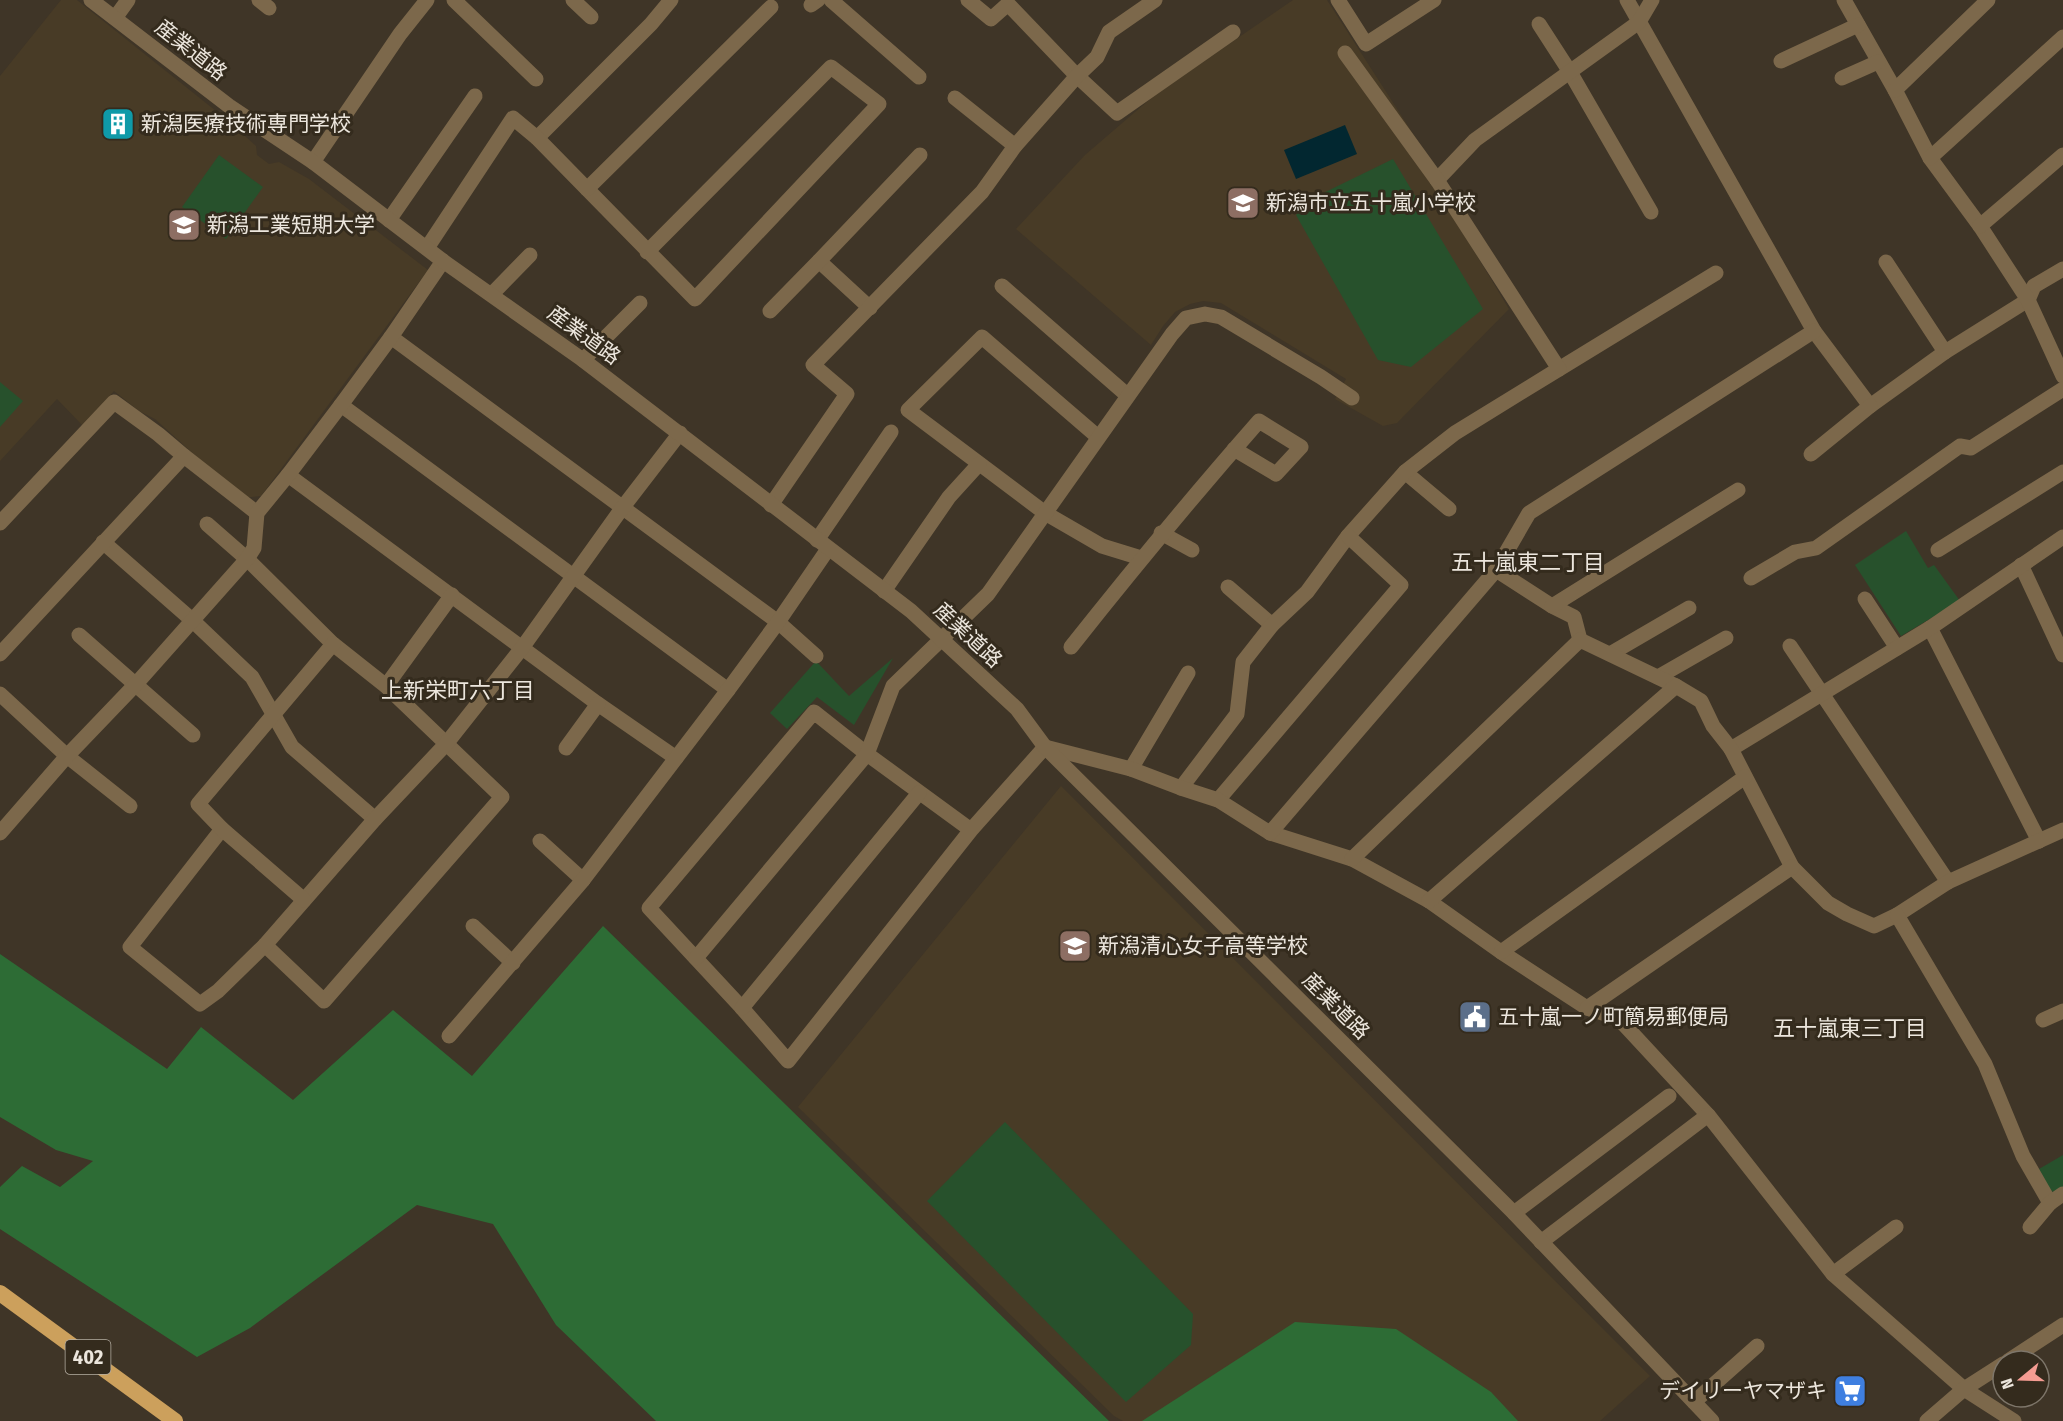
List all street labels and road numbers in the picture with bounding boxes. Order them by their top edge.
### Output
street label: 産業道路 [150,14,232,86]
street label: 産業道路 [542,300,626,370]
street label: 産業道路 [928,597,1008,673]
street label: 産業道路 [1297,967,1375,1045]
road number: 402 [66,1340,110,1374]

